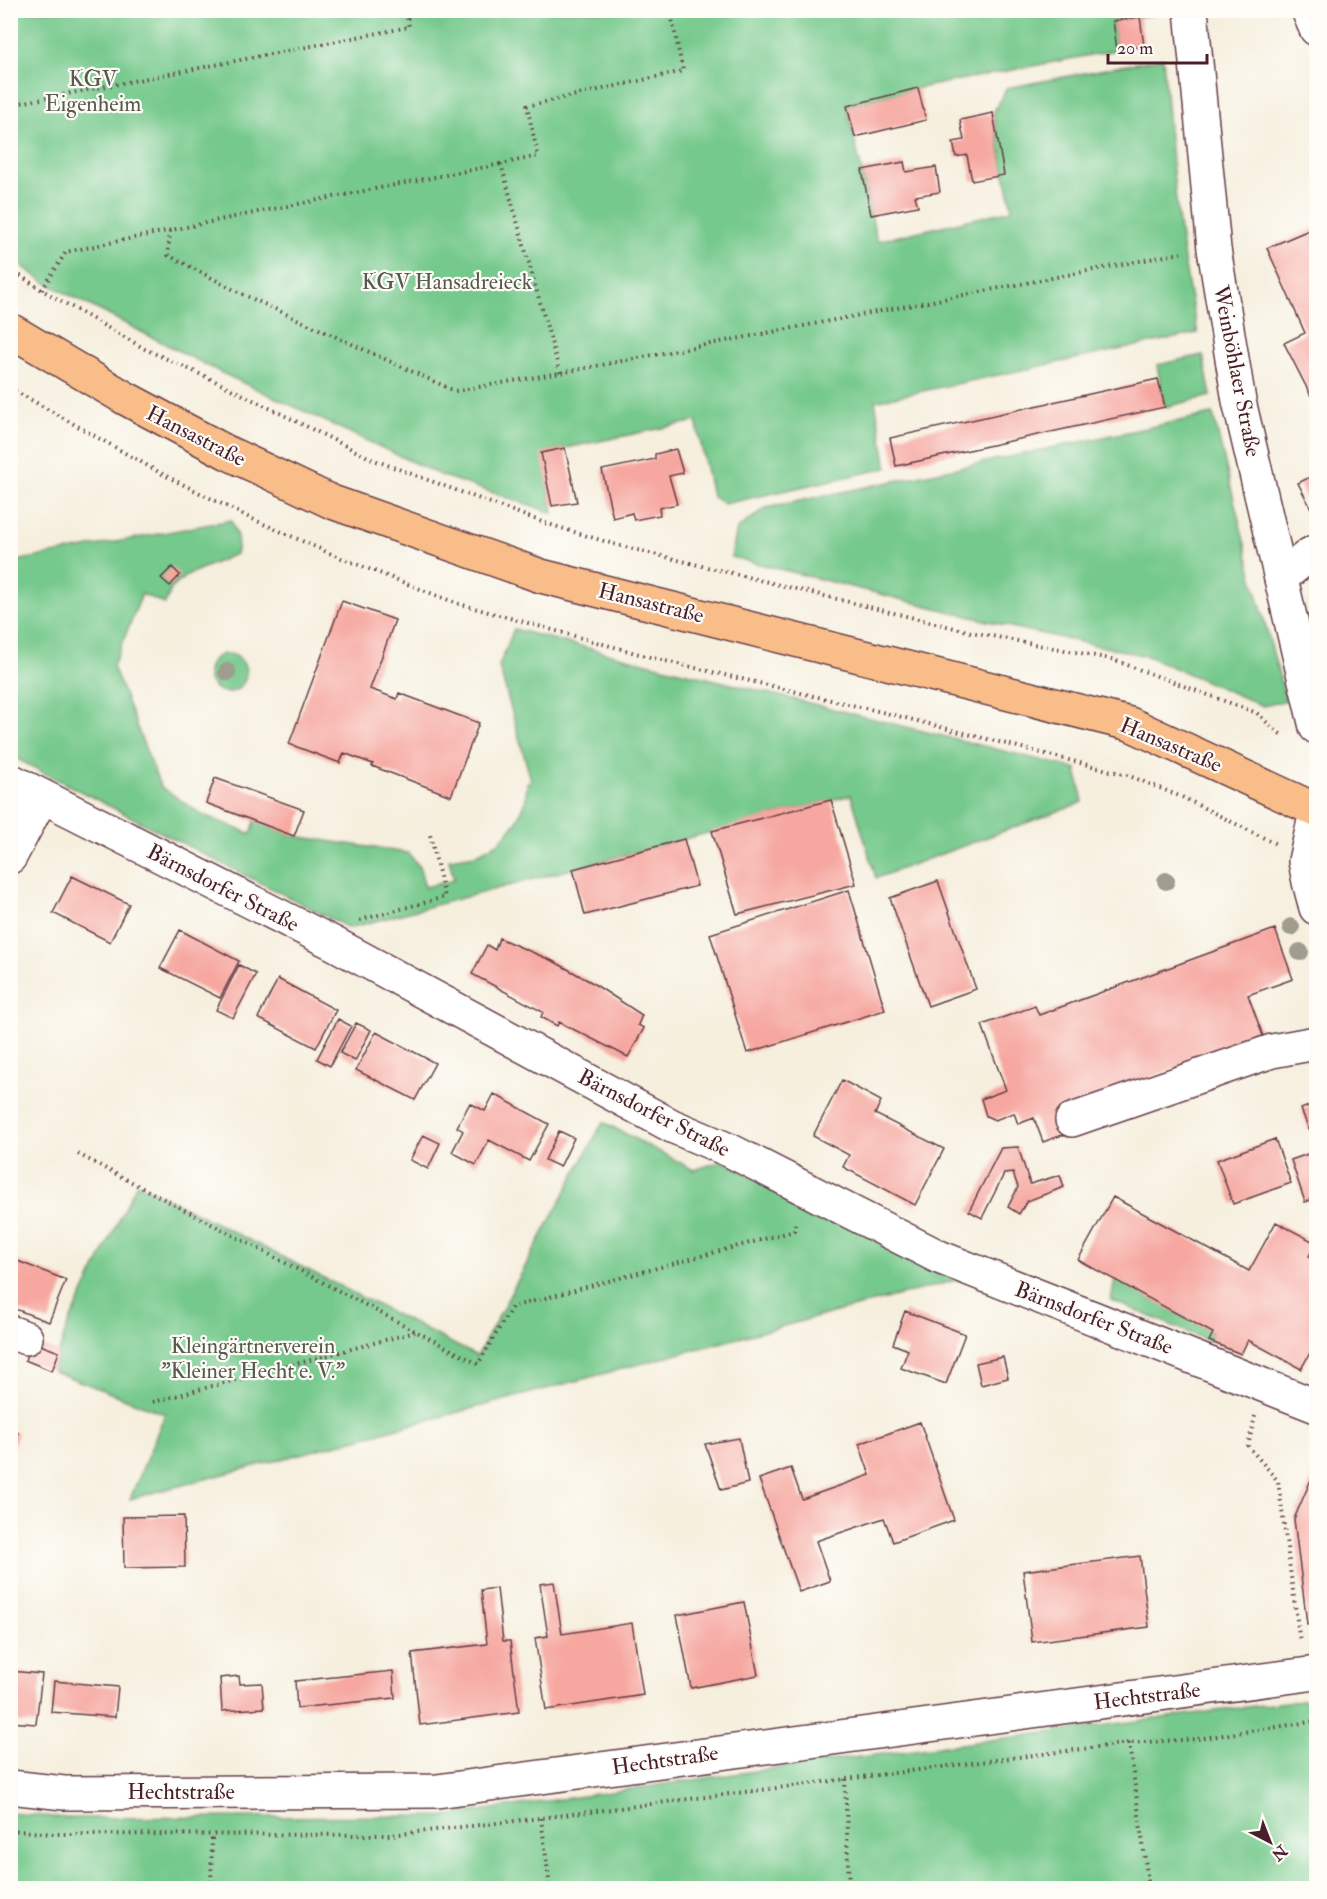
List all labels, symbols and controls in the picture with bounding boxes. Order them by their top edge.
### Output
scale bar [1108,27,1207,65]
text: 20 m [1117,37,1153,60]
park label: KGV Eigenheim [45,65,141,118]
park label: KGV Hansadreieck [362,268,533,296]
street label: Weinböhlaer Straße [1206,282,1267,459]
street label: Hansastraße [142,399,250,473]
street label: Hansastraße [595,576,707,630]
street label: Hansastraße [1116,711,1226,779]
street label: Bärnsdorfer Straße [142,838,304,938]
street label: Bärnsdorfer Straße [573,1063,735,1163]
street label: Bärnsdorfer Straße [1011,1275,1177,1361]
park label: Kleingärtnerverein "Kleiner Hecht e. V." [161,1332,345,1385]
street label: Hechtstraße [1092,1676,1202,1716]
street label: Hechtstraße [610,1739,720,1781]
street label: Hechtstraße [127,1778,235,1806]
north arrow [1240,1812,1300,1872]
text: N [1267,1840,1292,1865]

